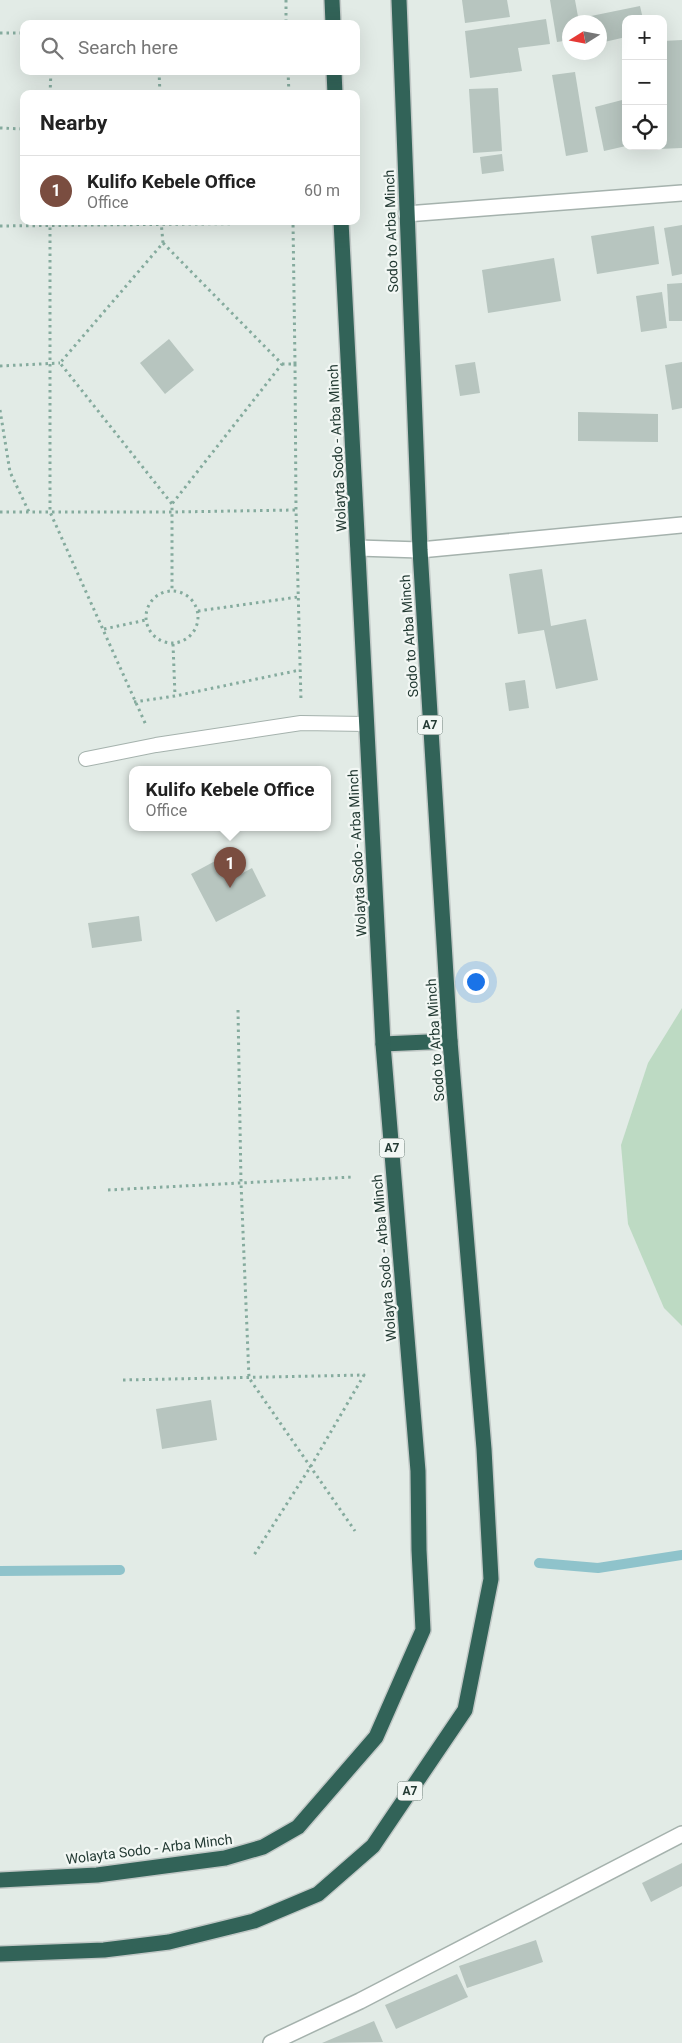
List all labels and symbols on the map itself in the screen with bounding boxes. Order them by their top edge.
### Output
north arrow [562,15,607,60]
street label: Sodo to Arba Minch [381,169,401,293]
street label: Wolayta Sodo - Arba Minch [325,364,349,532]
street label: Sodo to Arba Minch [397,574,421,698]
road number: A7 [418,716,442,734]
street label: Wolayta Sodo - Arba Minch [345,769,369,937]
pin: 1 [214,847,246,888]
your location [463,969,489,995]
street label: Sodo to Arba Minch [423,978,447,1102]
road number: A7 [380,1138,404,1158]
street label: Wolayta Sodo - Arba Minch [369,1174,399,1342]
road number: A7 [398,1782,422,1800]
street label: Wolayta Sodo - Arba Minch [65,1831,233,1867]

